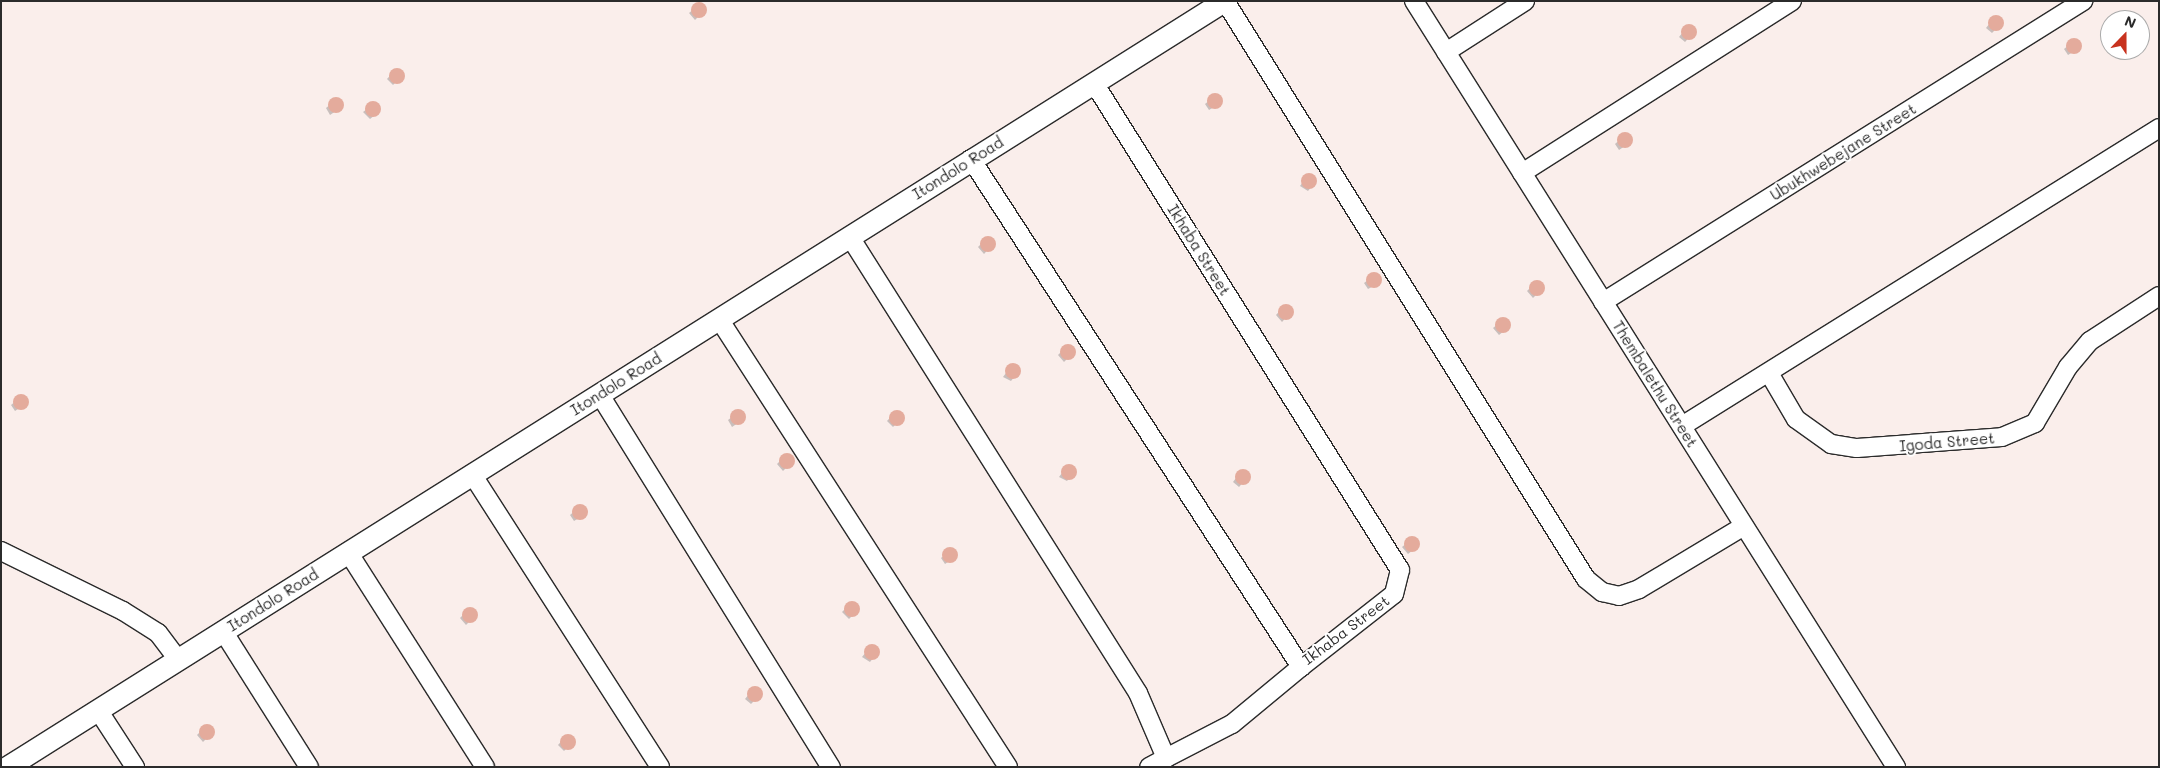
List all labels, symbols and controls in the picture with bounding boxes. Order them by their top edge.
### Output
north arrow [2100,10,2150,60]
text: N [2122,11,2139,32]
street label: Ubukhwebejane Street [1767,100,1919,204]
street label: Itondolo Road [909,133,1007,203]
street label: Ikhaba Street [1164,201,1234,299]
street label: Thembalethu Street [1609,317,1701,451]
street label: Itondolo Road [567,349,665,419]
street label: Igoda Street [1899,429,1995,455]
street label: Itondolo Road [224,565,322,635]
street label: Ikhaba Street [1299,592,1393,668]

